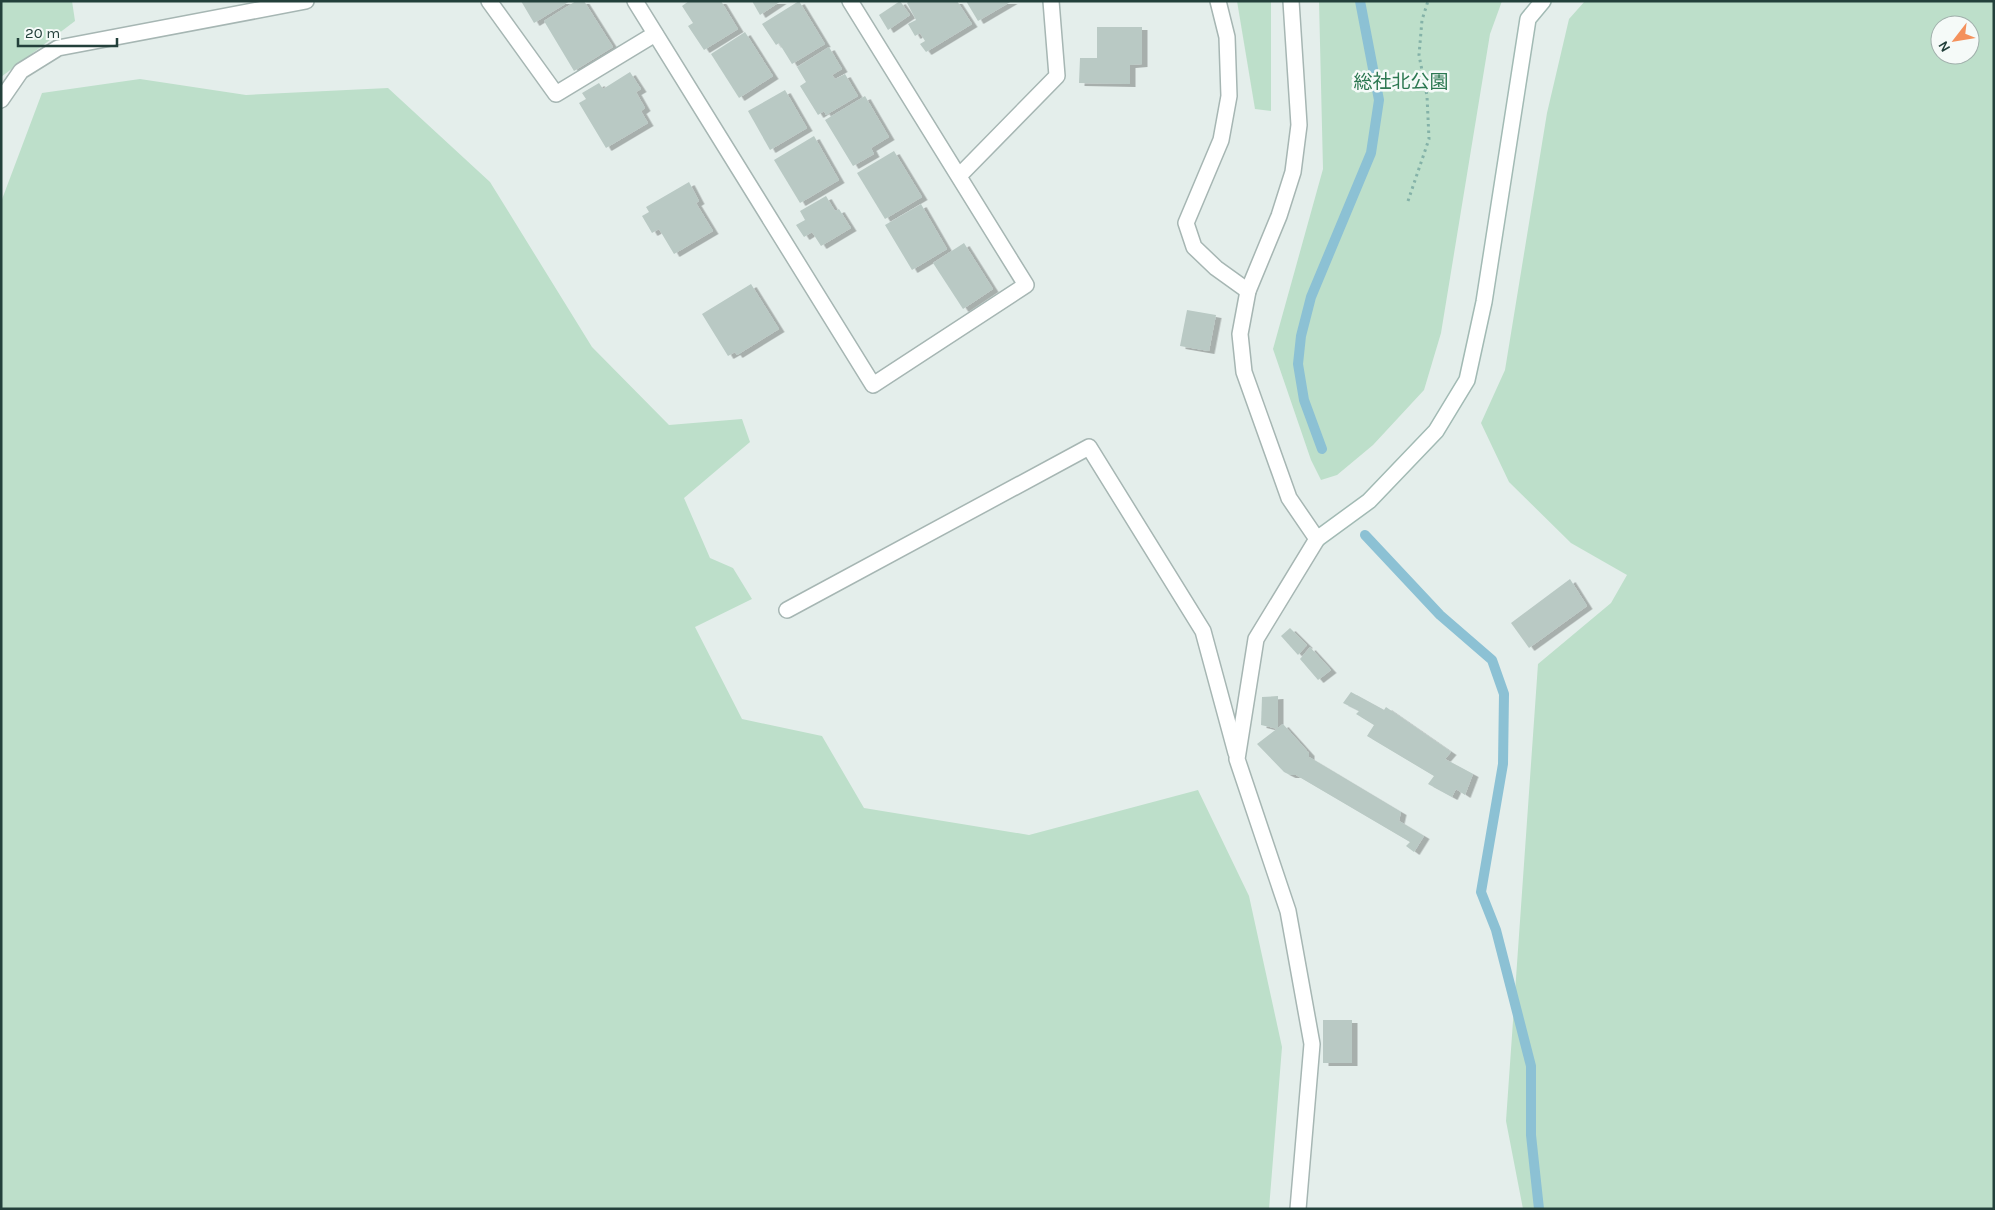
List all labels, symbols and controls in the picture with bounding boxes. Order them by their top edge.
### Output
scale bar [18,15,116,47]
north arrow [1930,15,1980,65]
text: 20 m [25,24,60,42]
text: N [1934,38,1954,55]
park label: 総社北公園 [1353,71,1449,93]

